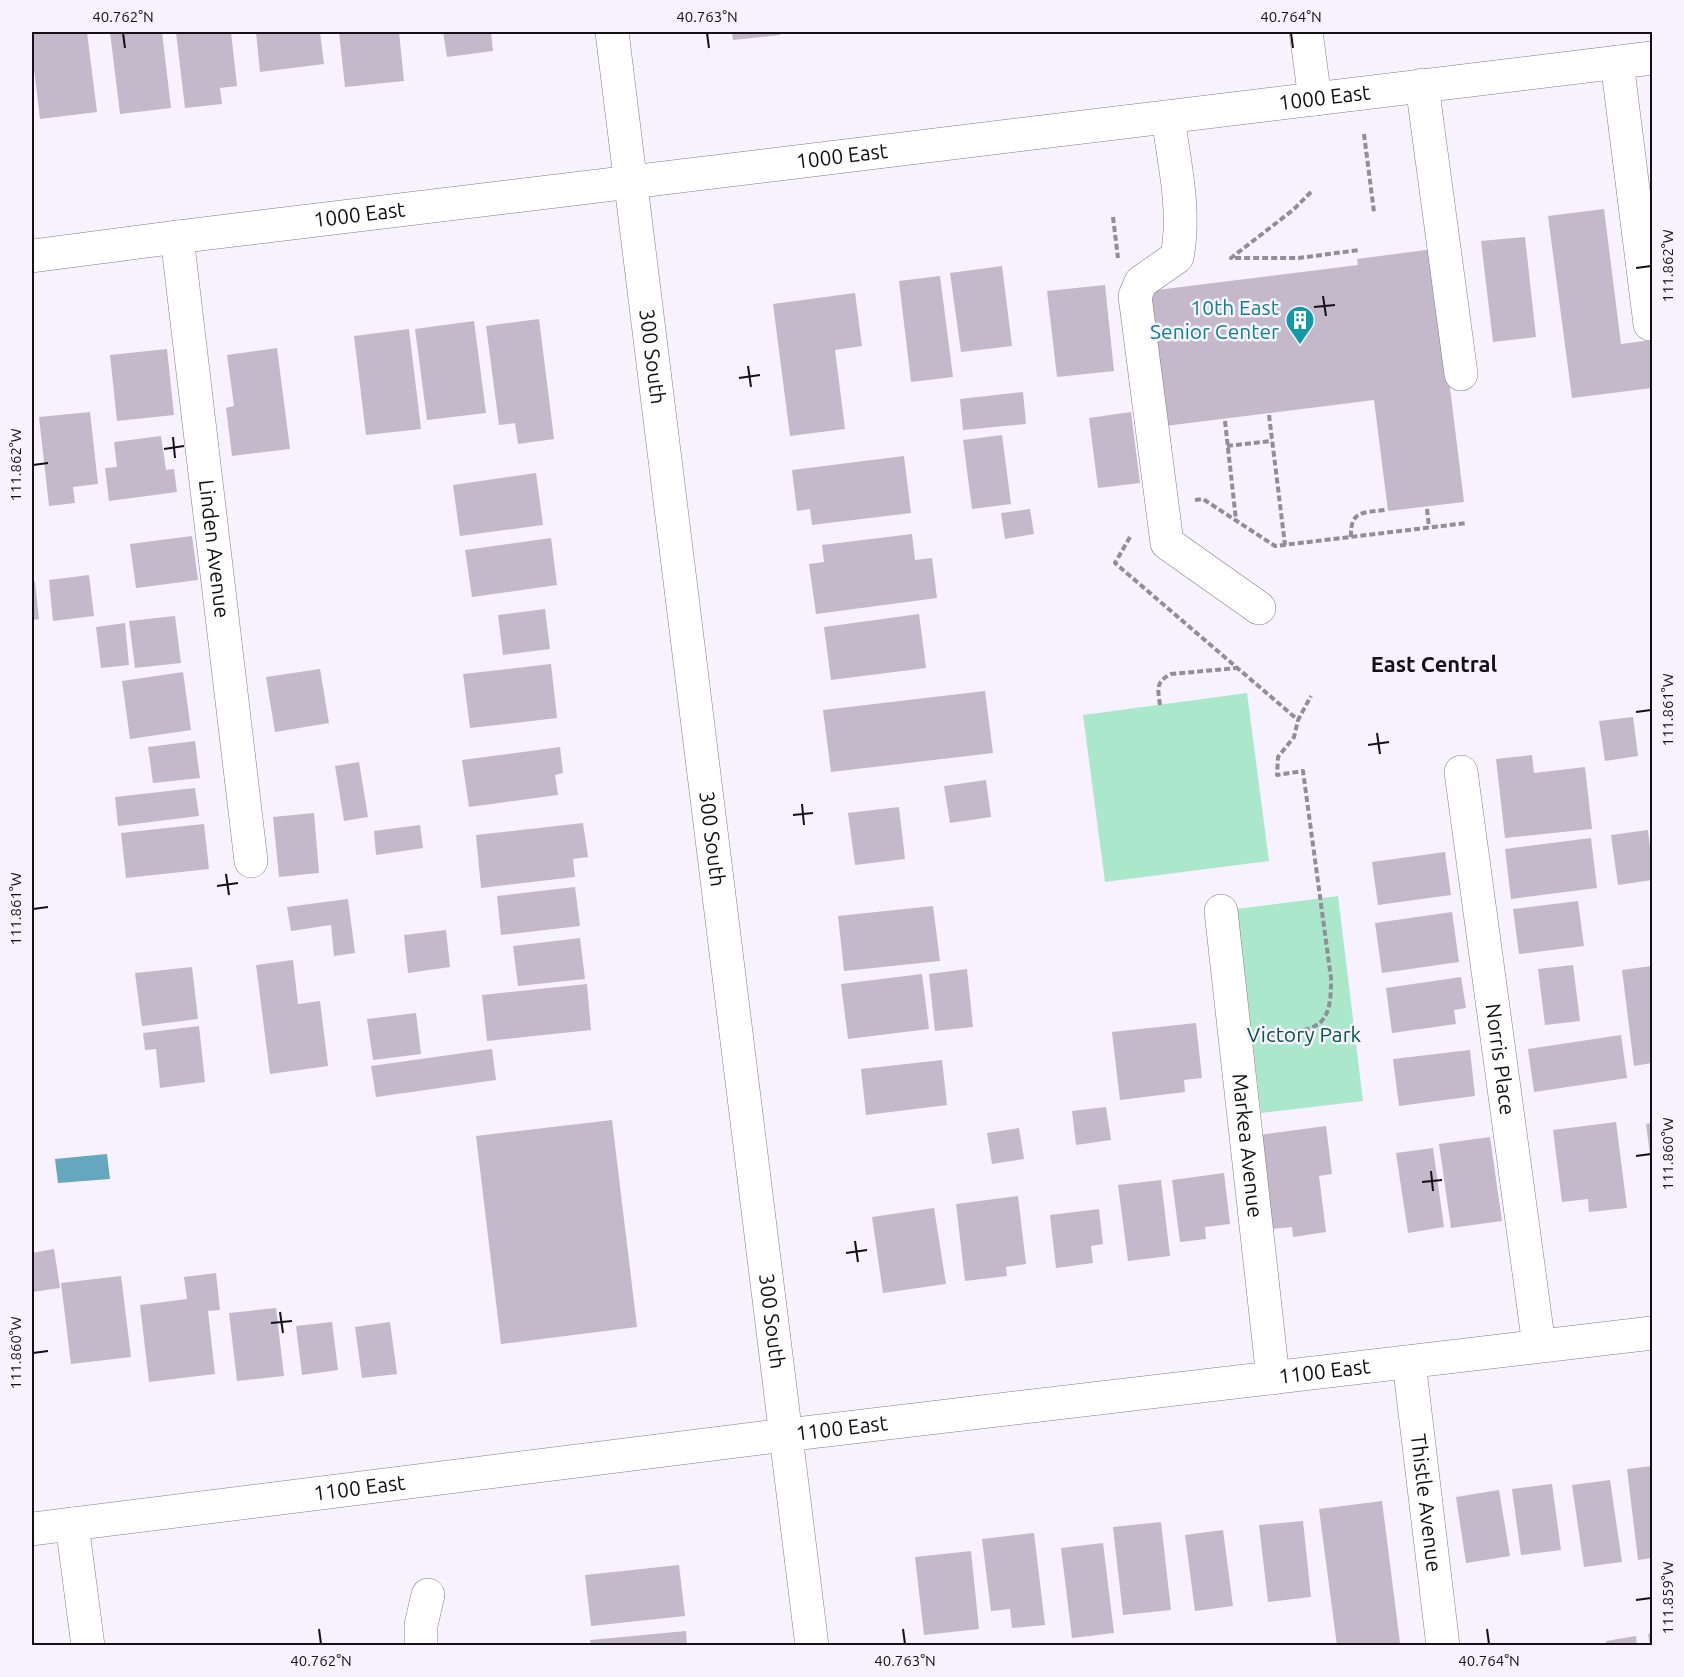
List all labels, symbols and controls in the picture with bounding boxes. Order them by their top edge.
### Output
text: 40.762°N [92,8,154,25]
text: 40.763°N [676,8,738,25]
text: 40.764°N [1260,8,1322,25]
street label: 1000 East [1277,79,1371,114]
street label: 1000 East [795,138,889,173]
street label: 1000 East [312,196,407,231]
text: 111.862°W [1659,229,1676,303]
place label: 10th East Senior Center [1150,295,1279,343]
building icon: 10th East Senior Center [1284,304,1316,346]
street label: 300 South [635,307,671,405]
text: 111.862°W [7,428,24,502]
street label: Linden Avenue [195,478,235,619]
district label: East Central [1371,651,1497,676]
text: 111.861°W [1659,673,1676,747]
street label: 300 South [695,790,731,888]
text: 111.861°W [7,872,24,946]
street label: Norris Place [1482,1002,1521,1117]
park label: Victory Park [1247,1022,1362,1046]
street label: Markea Avenue [1228,1072,1268,1219]
text: 111.860°W [1659,1117,1676,1191]
street label: 300 South [755,1272,791,1370]
text: 111.860°W [7,1316,24,1390]
street label: 1100 East [1277,1353,1372,1388]
street label: 1100 East [794,1410,889,1445]
street label: Thistle Avenue [1407,1432,1447,1573]
street label: 1100 East [312,1470,407,1505]
text: 111.859°W [1659,1561,1676,1635]
text: 40.762°N [290,1652,352,1669]
text: 40.763°N [874,1652,936,1669]
text: 40.764°N [1458,1652,1520,1669]

